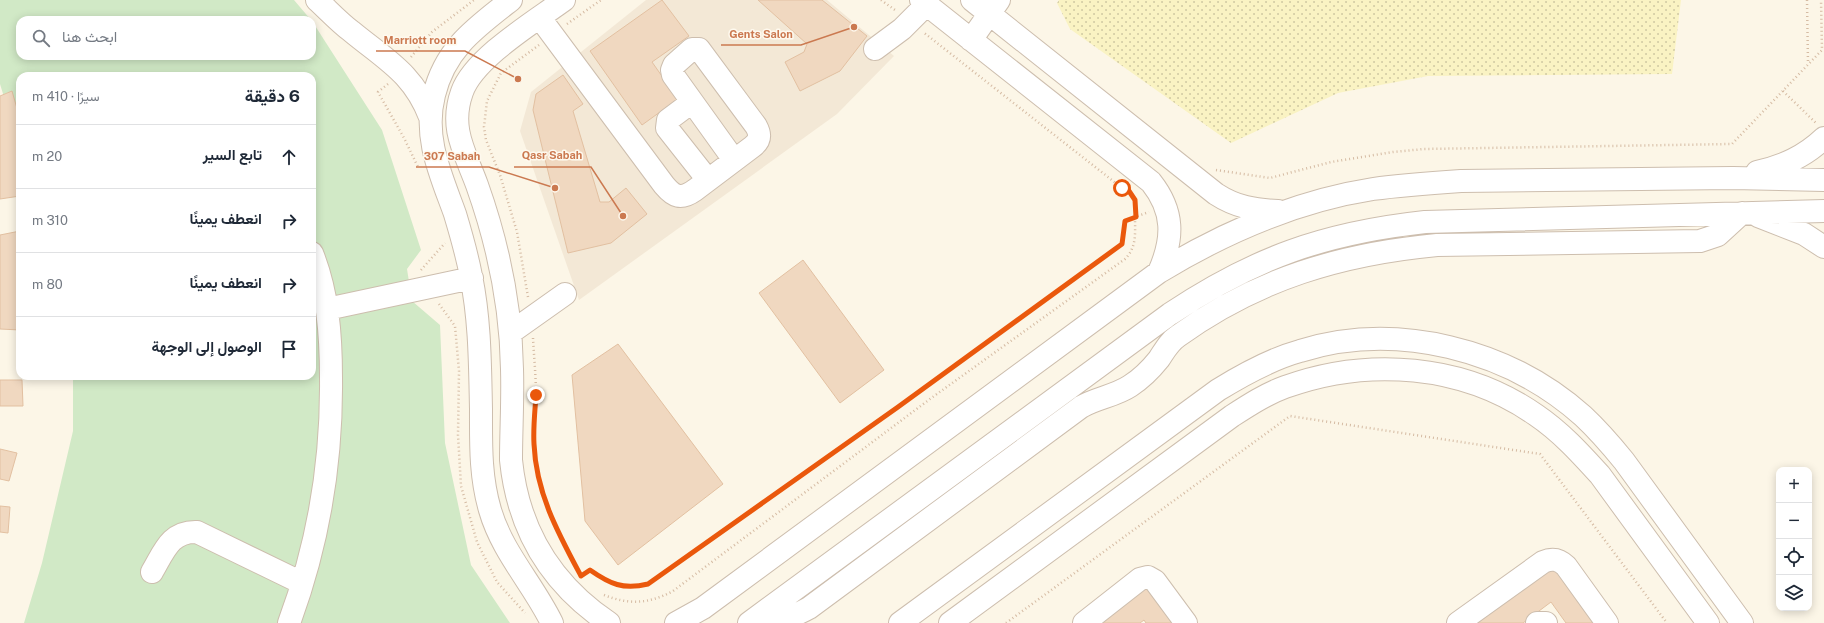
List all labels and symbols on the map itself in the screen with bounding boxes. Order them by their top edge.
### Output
callout: Gents Salon [721,22,801,45]
callout: Marriott room [376,28,465,51]
text: Gents Salon [729,28,793,40]
text: Marriott room [384,34,457,46]
callout: 307 Sabah [416,144,489,167]
callout: Qasr Sabah [514,144,591,167]
text: Qasr Sabah [522,149,582,161]
text: 307 Sabah [424,150,480,162]
route start [1113,179,1131,197]
route end [527,386,545,404]

